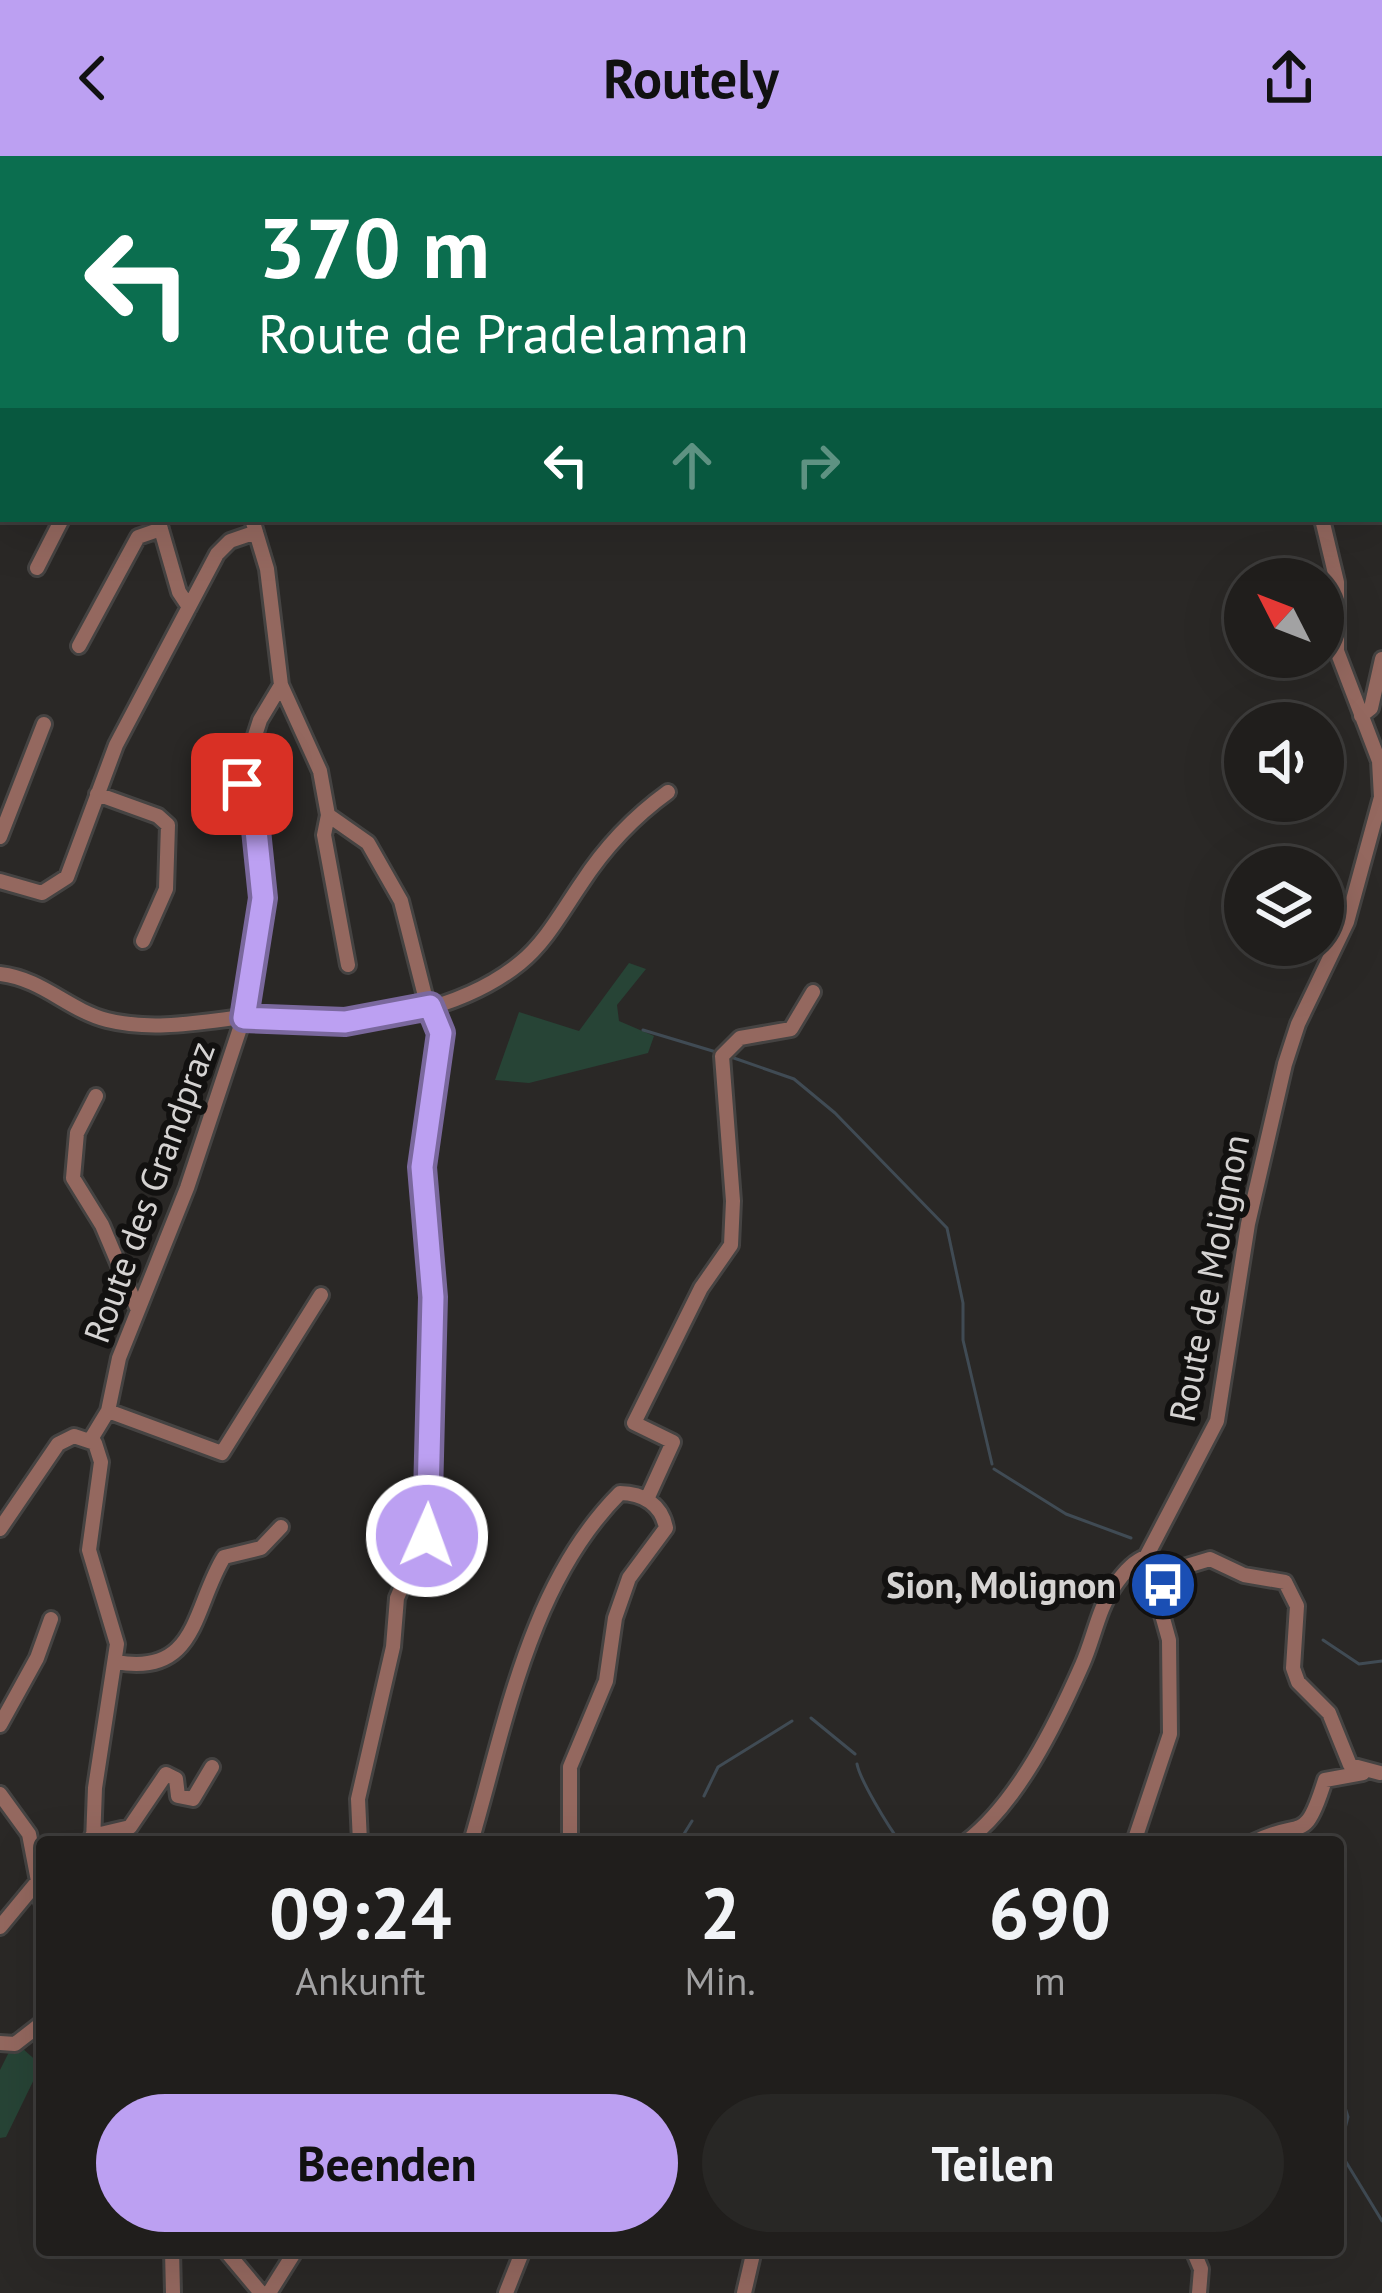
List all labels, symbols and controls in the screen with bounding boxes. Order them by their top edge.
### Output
text: Routely [603,43,779,113]
icon: back [60,45,126,111]
icon: share [1256,45,1322,111]
text: 370 m [258,192,490,301]
icon: left [60,204,216,360]
text: Route de Pradelaman [258,298,749,368]
icon: left [533,432,599,498]
icon: ahead [659,432,725,498]
icon: right [785,432,851,498]
north arrow [1224,558,1344,678]
map controls [1224,558,1344,966]
button: sound [1224,702,1344,822]
pin [191,733,293,835]
icon: arrive [209,751,275,817]
button: layers [1224,846,1344,966]
street label: Route des Grandpraz [72,1035,225,1349]
street label: Route de Molignon [1158,1130,1259,1425]
position arrow [364,1473,490,1599]
bus stop icon: Sion, Molignon [1128,1550,1198,1620]
place label: Sion, Molignon [886,1561,1116,1608]
text: 09:24 [269,1866,452,1959]
text: 2 [700,1866,740,1959]
text: 690 [989,1866,1111,1959]
text: Ankunft [295,1955,425,2006]
text: Min. [685,1955,756,2006]
text: m [1034,1955,1066,2006]
button: Beenden [96,2094,678,2232]
button: Teilen [702,2094,1284,2232]

